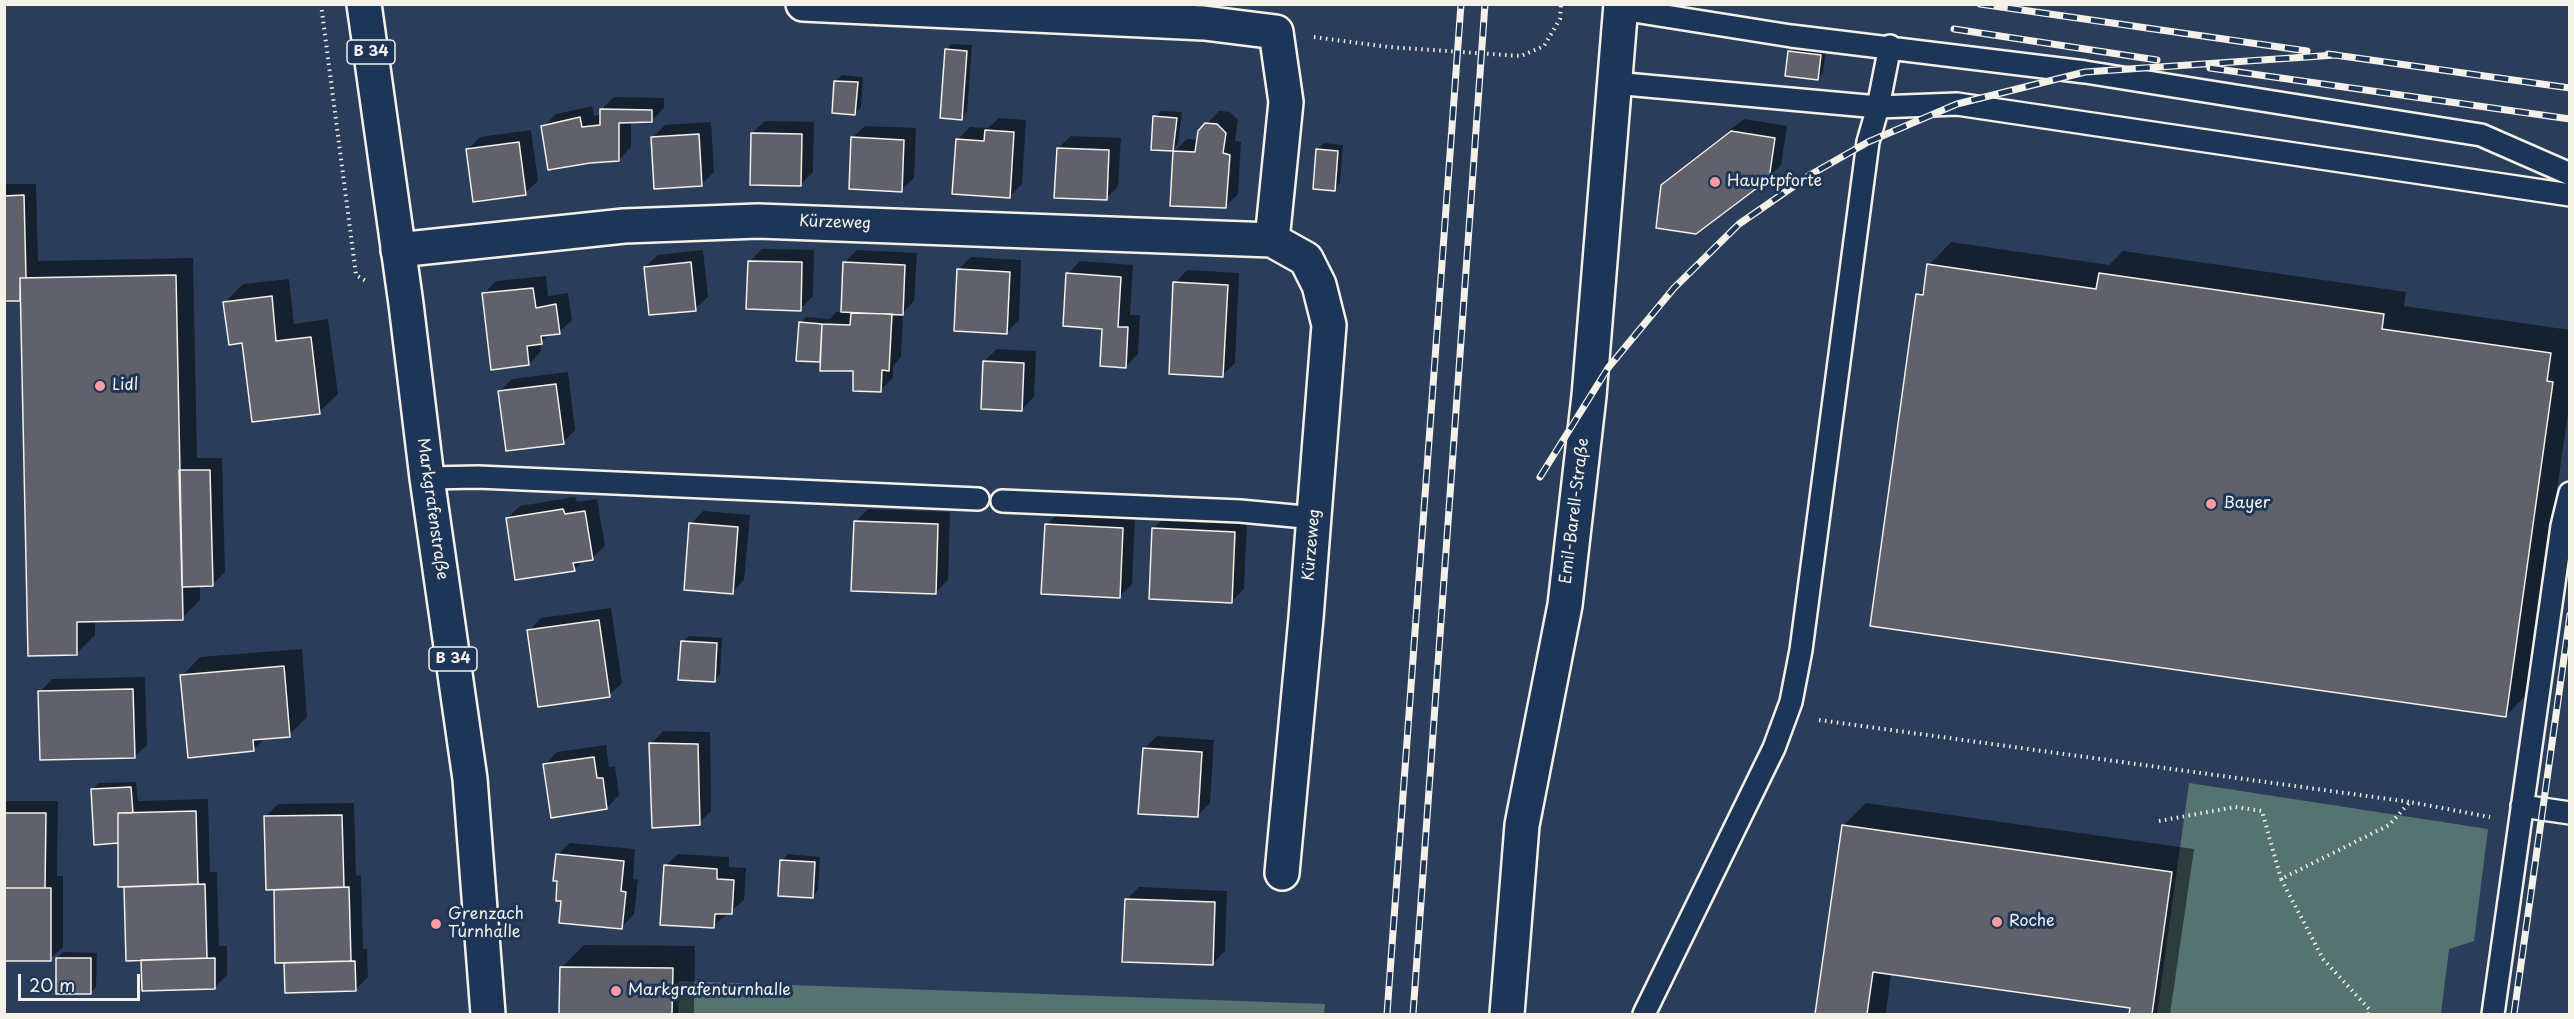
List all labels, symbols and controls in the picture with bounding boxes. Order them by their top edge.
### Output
road number: B 34 [347,40,395,64]
place label: Hauptpforte [1727,172,1822,192]
marker: Hauptpforte [1708,175,1722,189]
street label: Kürzeweg [798,212,872,234]
place label: Lidl [112,376,138,396]
marker: Lidl [93,379,107,393]
street label: Markgrafenstraße [413,437,451,581]
street label: Emil-Barell-Straße [1557,437,1593,585]
place label: Bayer [2223,494,2270,514]
marker: Bayer [2204,497,2218,511]
street label: Kürzeweg [1299,508,1325,582]
road number: B 34 [429,647,477,671]
place label: Grenzach Turnhalle [448,905,524,943]
place label: Roche [2009,912,2055,932]
marker: Roche [1990,915,2004,929]
marker: Grenzach Turnhalle [429,917,443,931]
scale bar [21,962,142,1000]
text: 20 m [29,971,75,998]
place label: Markgrafenturnhalle [628,981,791,1001]
marker: Markgrafenturnhalle [609,984,623,998]

